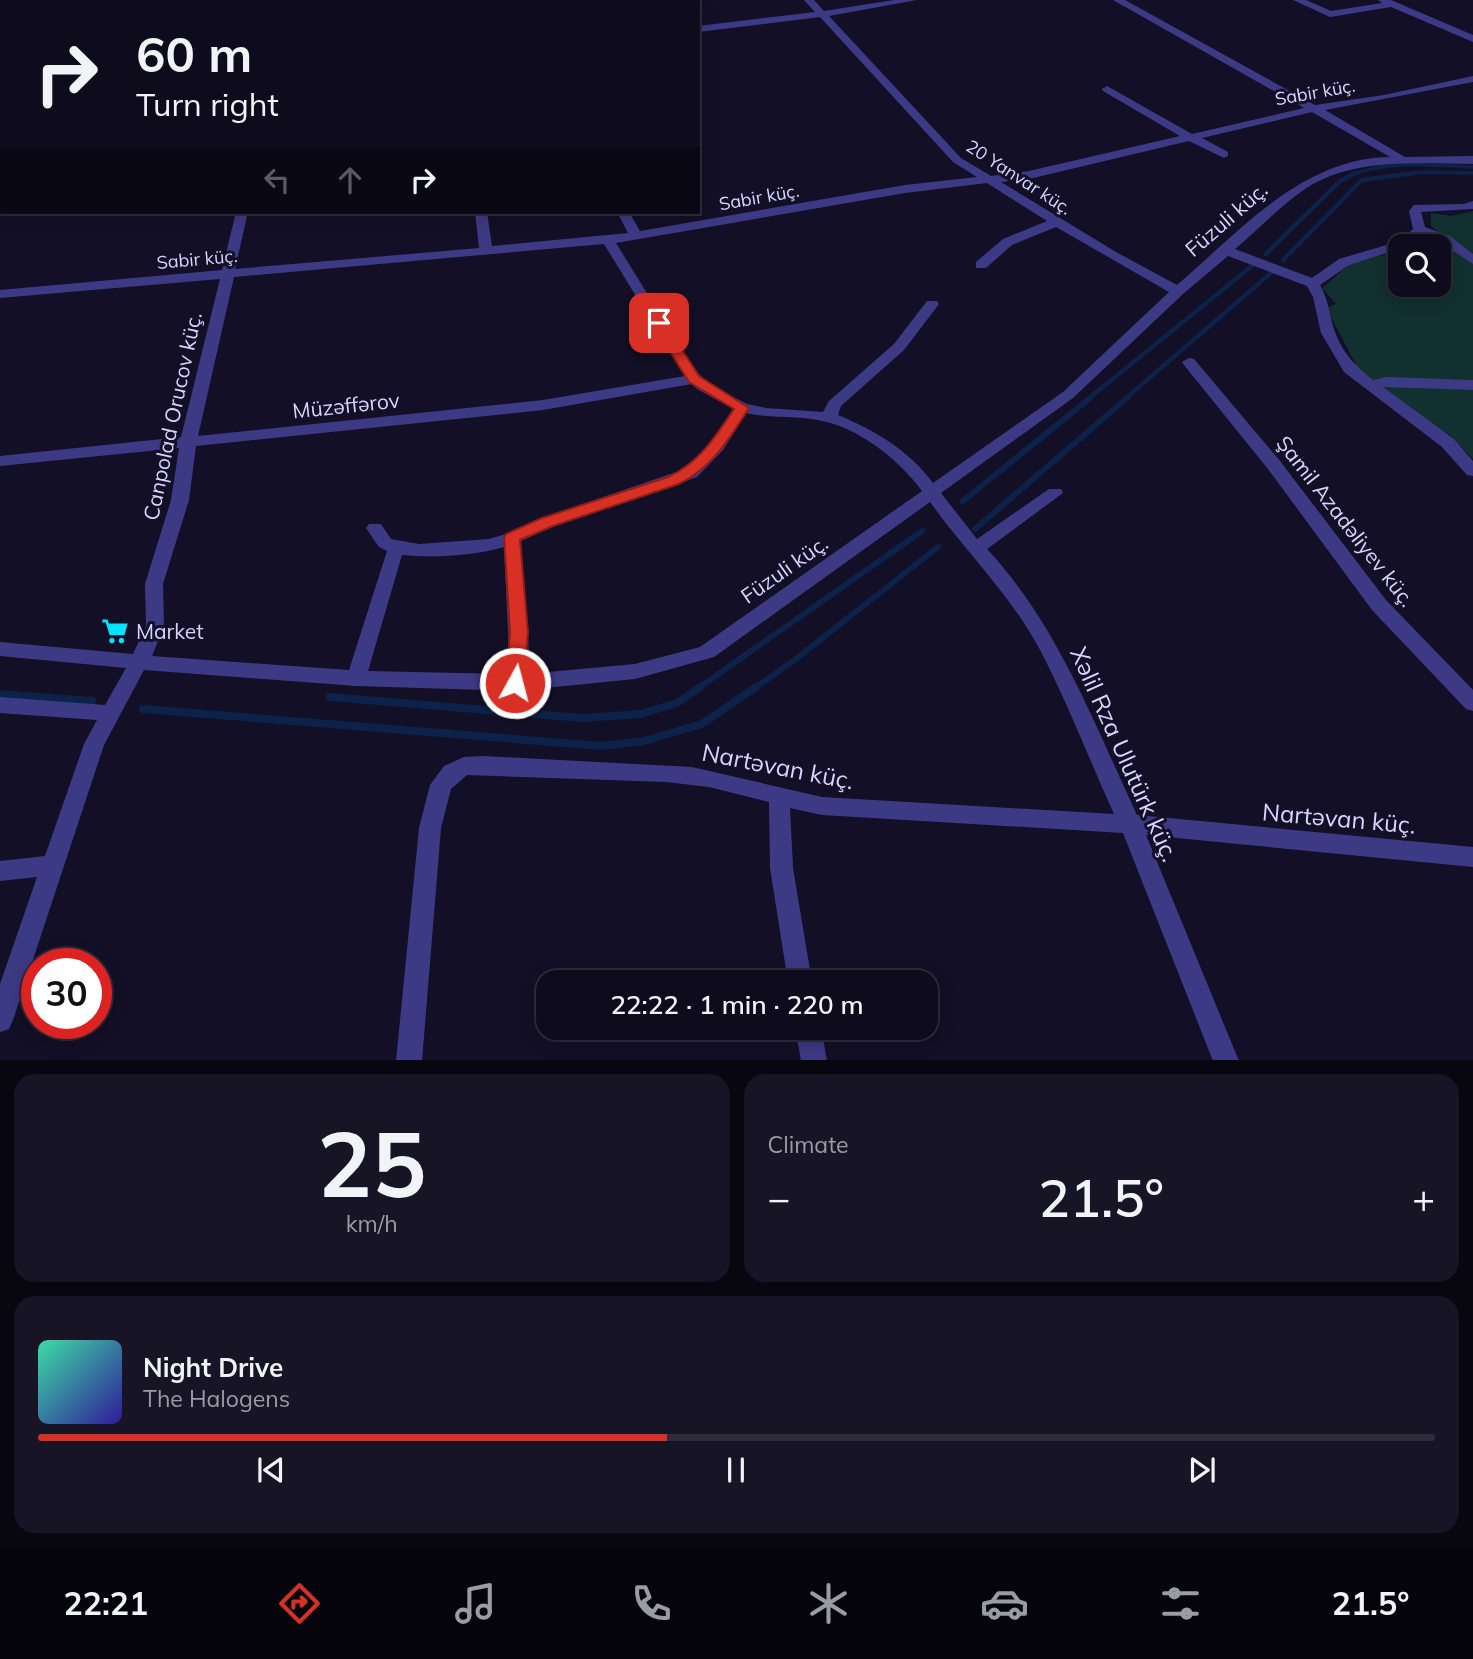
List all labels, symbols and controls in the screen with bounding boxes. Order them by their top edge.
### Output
text: 60 m [136,23,252,84]
icon: right [21,28,112,119]
street label: Sabir küç. [1273,74,1357,110]
text: Turn right [136,84,279,124]
street label: 20 Yanvar küç. [962,134,1076,220]
icon: left [258,161,296,199]
icon: ahead [331,161,369,199]
icon: right [404,161,442,199]
street label: Füzuli küç. [1180,176,1272,262]
street label: Sabir küç. [717,179,801,215]
map controls [1388,234,1451,297]
button: search [1388,234,1451,297]
street label: Sabir küç. [156,244,238,274]
pin [629,293,689,353]
icon: arrive [640,304,678,342]
street label: Canpolad Orucov küç. [137,310,207,522]
street label: Müzəffərov [291,386,401,424]
street label: Şamil Azadəliyev küç. [1271,430,1421,612]
street label: Füzuli küç. [735,530,833,608]
supermarket icon: Market [100,616,130,646]
place label: Market [136,618,204,644]
street label: Xəlil Rza Ulutürk küç. [1064,642,1186,866]
position arrow [478,646,552,720]
street label: Nartəvan küç. [700,737,856,795]
street label: Nartəvan küç. [1261,796,1417,840]
speed limit sign: 30 [21,948,112,1039]
text: 22:22 · 1 min · 220 m [610,988,864,1021]
text: 25 [317,1106,426,1220]
text: Climate [768,1130,849,1159]
text: 21.5° [1039,1165,1164,1230]
text: − [768,1174,790,1222]
text: + [1412,1174,1435,1222]
text: km/h [346,1209,398,1238]
text: Night Drive [143,1351,283,1384]
text: The Halogens [143,1384,290,1413]
icon: previous [252,1451,290,1489]
icon: pause [717,1451,755,1489]
icon: next [1183,1451,1221,1489]
icon: directions [275,1579,324,1628]
icon: music [451,1579,500,1628]
icon: phone [627,1579,676,1628]
icon: climate [804,1579,853,1628]
icon: car [980,1579,1029,1628]
icon: filters [1156,1579,1205,1628]
text: 22:21 [64,1583,148,1623]
text: 21.5° [1332,1583,1409,1623]

